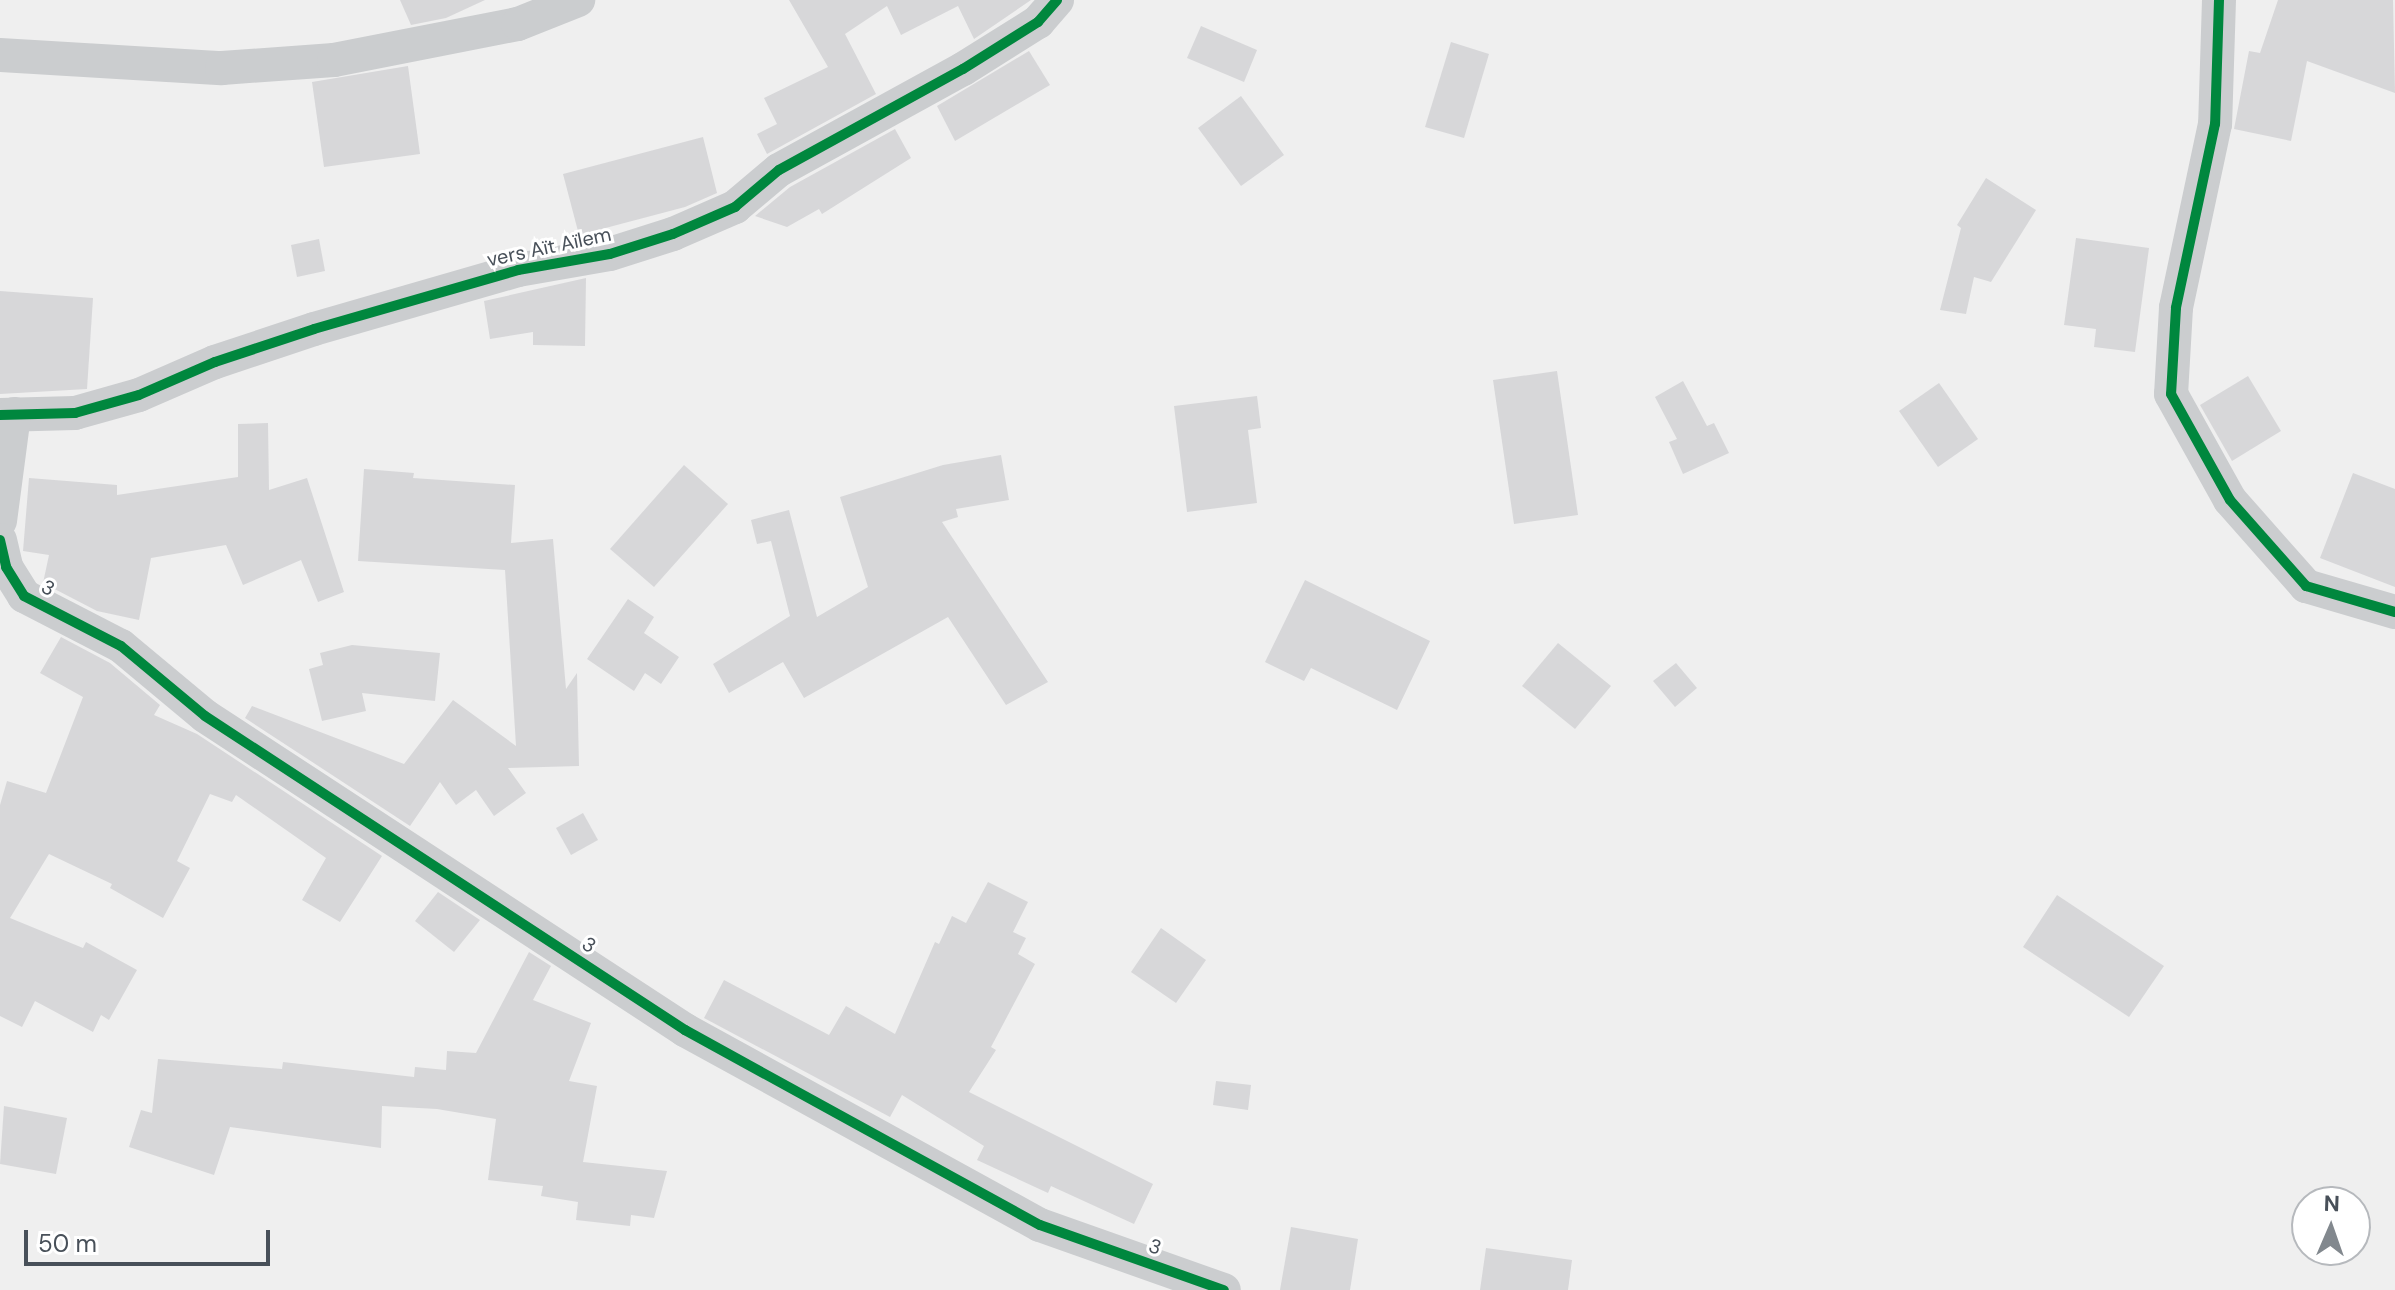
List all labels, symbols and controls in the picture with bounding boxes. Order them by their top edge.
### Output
street label: vers Aït Aïlem [485,222,613,272]
street label: 3 [37,575,59,601]
street label: 3 [578,932,600,958]
north arrow [2291,1186,2371,1266]
text: N [2323,1189,2340,1218]
scale bar [28,1214,274,1264]
text: 50 m [38,1228,97,1259]
street label: 3 [1145,1234,1165,1260]

